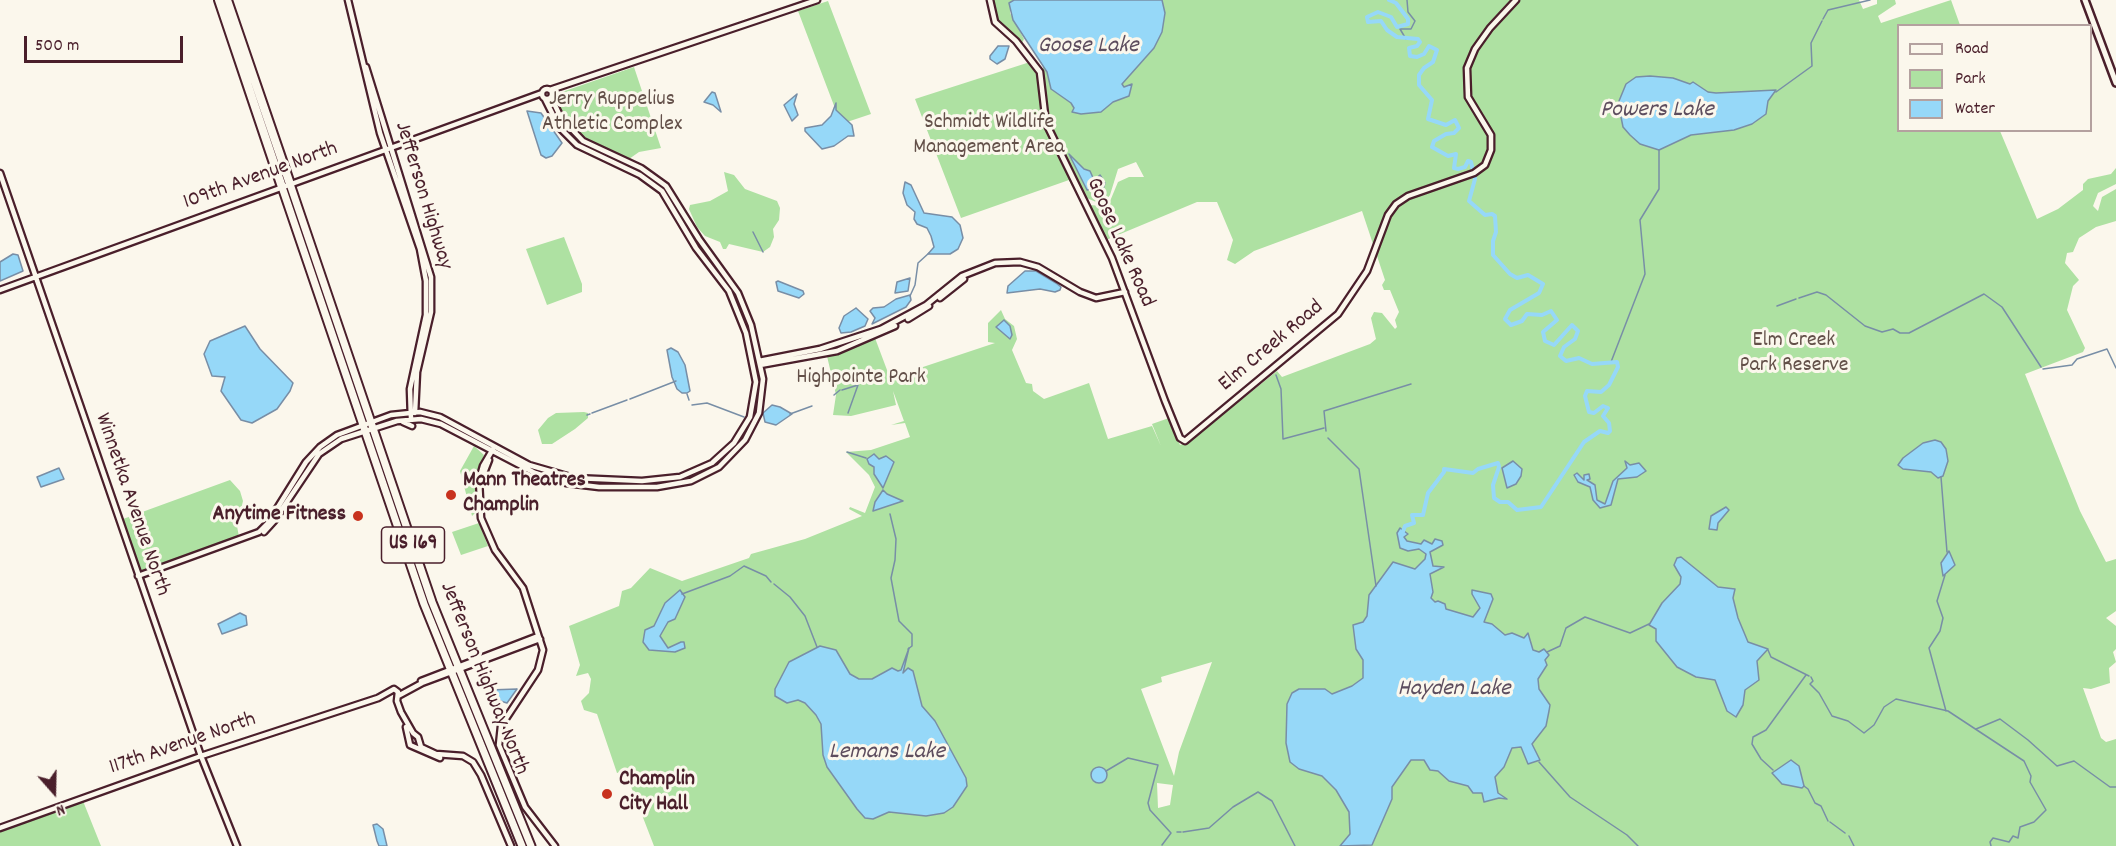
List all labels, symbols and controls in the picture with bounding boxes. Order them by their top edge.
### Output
scale bar [27,24,186,62]
legend [1897,24,2092,132]
text: 500 m [35,34,79,59]
water label: Goose Lake [1037,34,1139,62]
text: Road [1955,37,1989,62]
text: Park [1955,67,1986,92]
park label: Jerry Ruppelius Athletic Complex [542,88,682,140]
text: Water [1955,97,1995,122]
water label: Powers Lake [1600,98,1714,126]
park label: Schmidt Wildlife Management Area [913,111,1065,162]
street label: Jefferson Highway [387,119,457,273]
street label: 109th Avenue North [180,137,342,217]
street label: Goose Lake Road [1079,174,1159,312]
street label: Elm Creek Road [1214,295,1330,399]
park label: Elm Creek Park Reserve [1740,329,1848,380]
park label: Highpointe Park [796,366,926,392]
street label: Winnetka Avenue North [87,410,175,600]
place label: Mann Theatres Champlin [463,469,586,520]
marker: Mann Theatres Champlin [444,488,458,502]
place label: Anytime Fitness [213,503,346,529]
marker: Anytime Fitness [351,509,365,523]
road number: US 169 [382,527,444,563]
street label: Jefferson Highway North [432,579,534,779]
water label: Hayden Lake [1397,677,1511,705]
street label: 117th Avenue North [106,708,260,782]
water label: Lemans Lake [829,740,945,768]
north arrow [24,762,84,822]
place label: Champlin City Hall [619,768,695,819]
marker: Champlin City Hall [600,787,614,801]
text: N [53,797,68,822]

